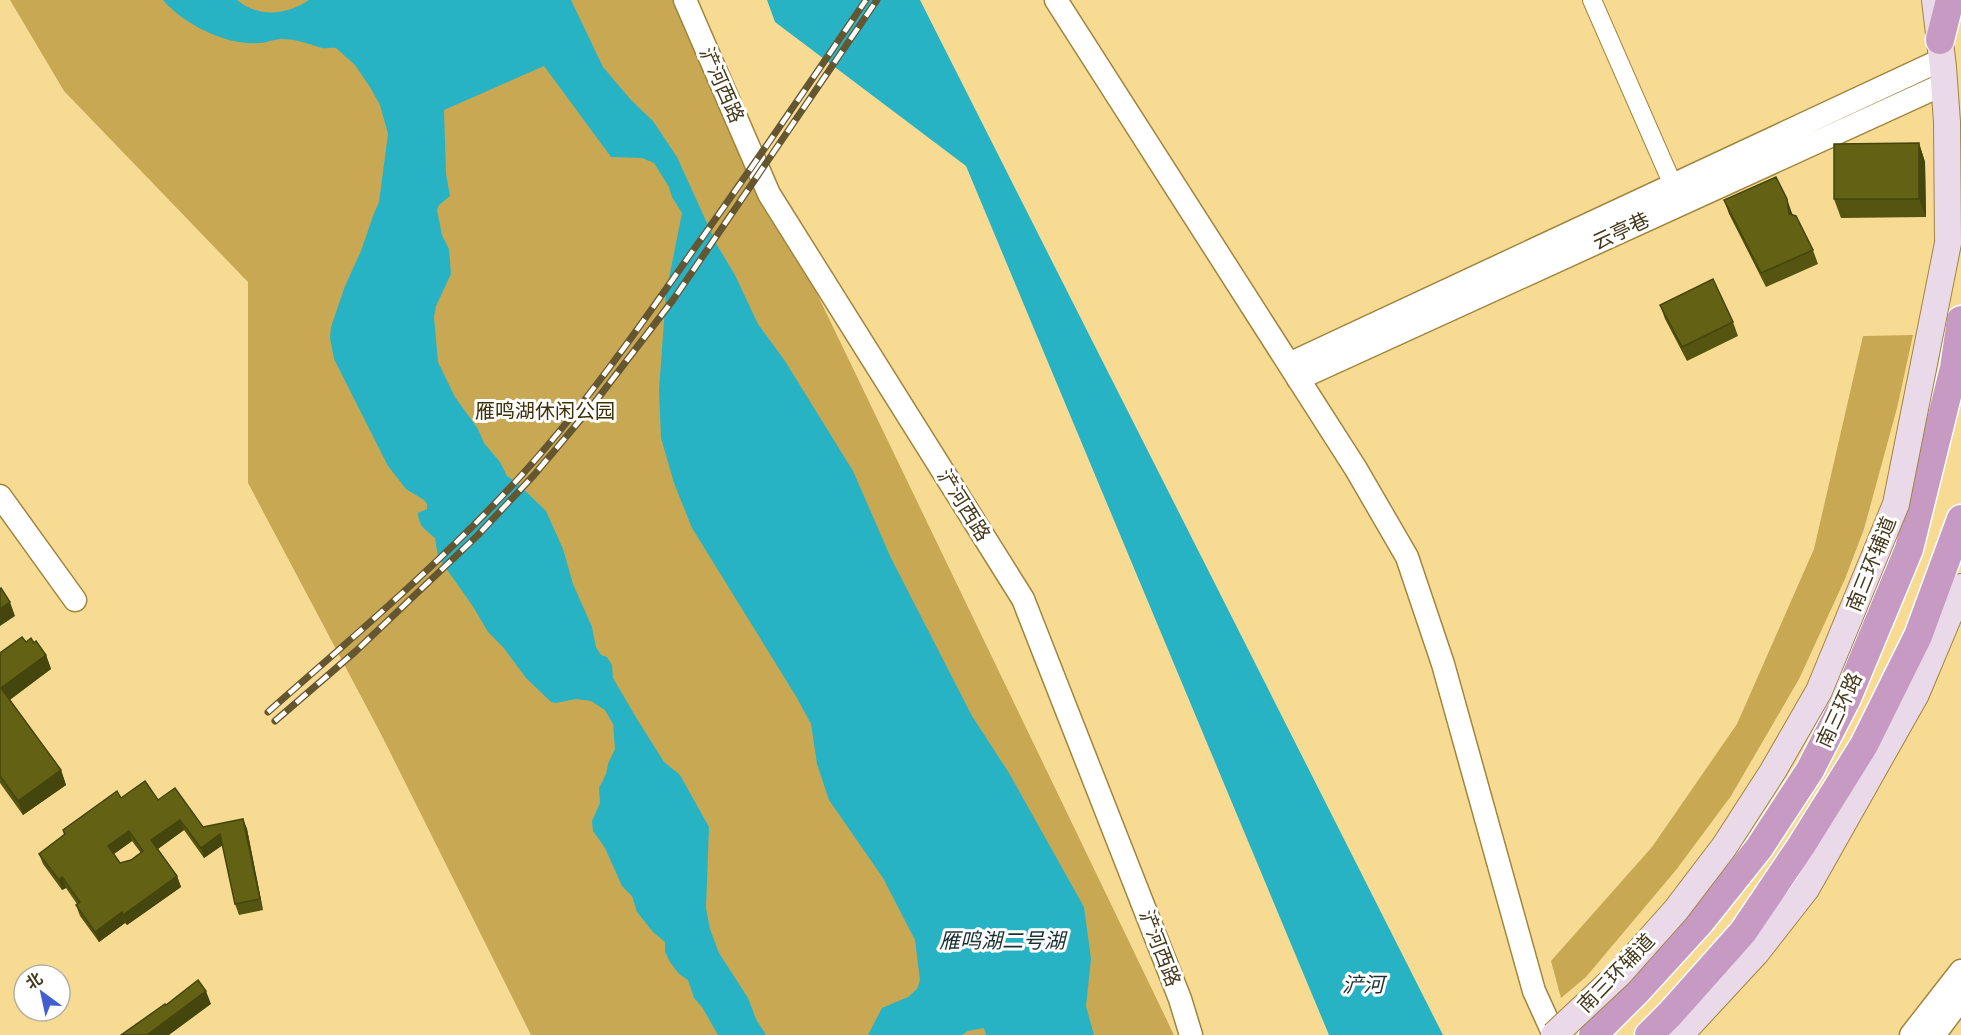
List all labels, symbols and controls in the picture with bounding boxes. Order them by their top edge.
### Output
street label: 浐河西路 [696,44,748,126]
street label: 云亭巷 [1589,208,1653,254]
park label: 雁鸣湖休闲公园 [475,400,615,422]
street label: 浐河西路 [933,465,995,545]
street label: 南三环辅道 [1842,514,1900,614]
street label: 南三环路 [1812,669,1866,751]
street label: 浐河西路 [1135,907,1185,989]
water label: 雁鸣湖二号湖 [939,929,1068,952]
street label: 南三环辅道 [1573,929,1659,1017]
north arrow [12,963,72,1023]
text: 北 [23,969,45,992]
water label: 浐河 [1342,973,1388,996]

